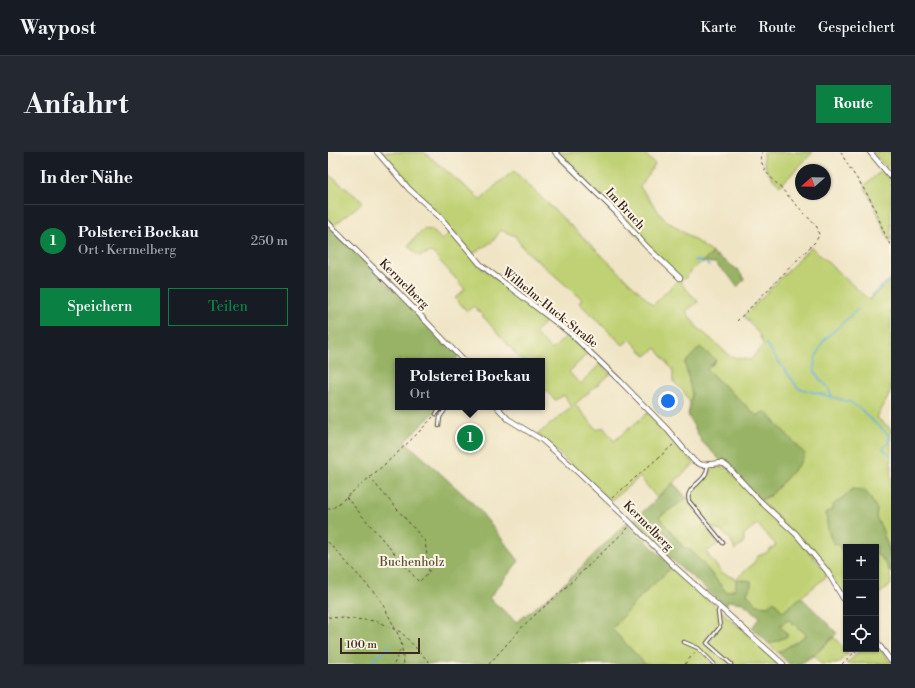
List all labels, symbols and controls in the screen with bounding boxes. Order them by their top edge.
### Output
text: Waypost [20,16,96,40]
text: Karte [700,19,737,37]
text: Route [759,19,796,37]
text: Gespeichert [818,19,895,37]
button: Route [816,85,891,123]
text: Anfahrt [24,87,128,122]
north arrow [795,164,831,200]
text: In der Nähe [40,167,133,189]
street label: Im Bruch [602,185,648,233]
text: Polsterei Bockau [78,223,199,242]
text: 1 [50,233,56,249]
text: 250 m [251,233,288,249]
text: Ort · Kermelberg [78,242,176,258]
street label: Kermelberg [376,256,433,313]
street label: Wilhelm-Huck-Straße [498,264,601,351]
button: Speichern [40,288,160,326]
button: Teilen [168,288,288,326]
popup [395,358,545,410]
text: Polsterei Bockau [410,367,530,386]
text: Ort [410,386,430,402]
your location [658,391,678,411]
pin: 1 [457,423,483,453]
street label: Kermelberg [620,498,677,555]
map controls [843,544,879,652]
button: + [843,544,879,580]
park label: Buchenholz [379,555,445,570]
button: − [843,580,879,616]
button: locate [843,616,879,652]
scale bar [340,636,420,655]
text: 100 m [346,638,377,652]

